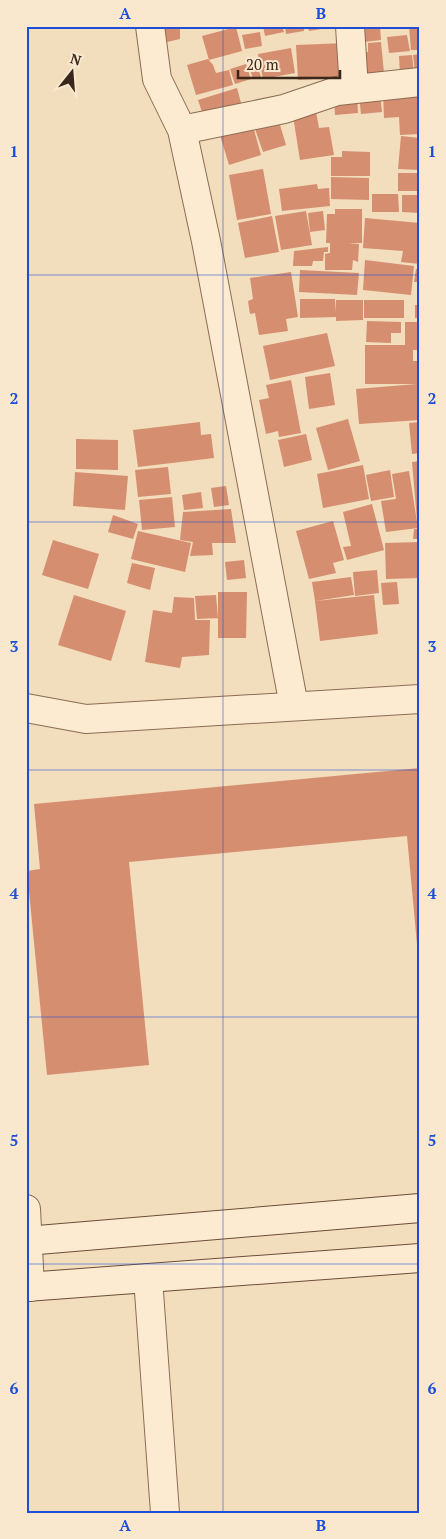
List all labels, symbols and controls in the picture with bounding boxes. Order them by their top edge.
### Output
text: A [119,2,131,24]
text: B [316,2,326,24]
north arrow [48,48,98,98]
text: N [68,48,84,70]
scale bar [238,48,341,80]
text: 20 m [246,54,279,74]
text: 1 [9,140,19,162]
text: 1 [427,140,437,162]
text: 2 [9,387,19,409]
text: 2 [427,387,437,409]
text: 3 [9,635,19,657]
text: 3 [427,635,437,657]
text: 4 [9,882,19,904]
text: 4 [427,882,437,904]
text: 5 [9,1129,19,1151]
text: 5 [427,1129,437,1151]
text: 6 [9,1377,19,1399]
text: 6 [427,1377,437,1399]
text: A [119,1514,131,1536]
text: B [316,1514,326,1536]

